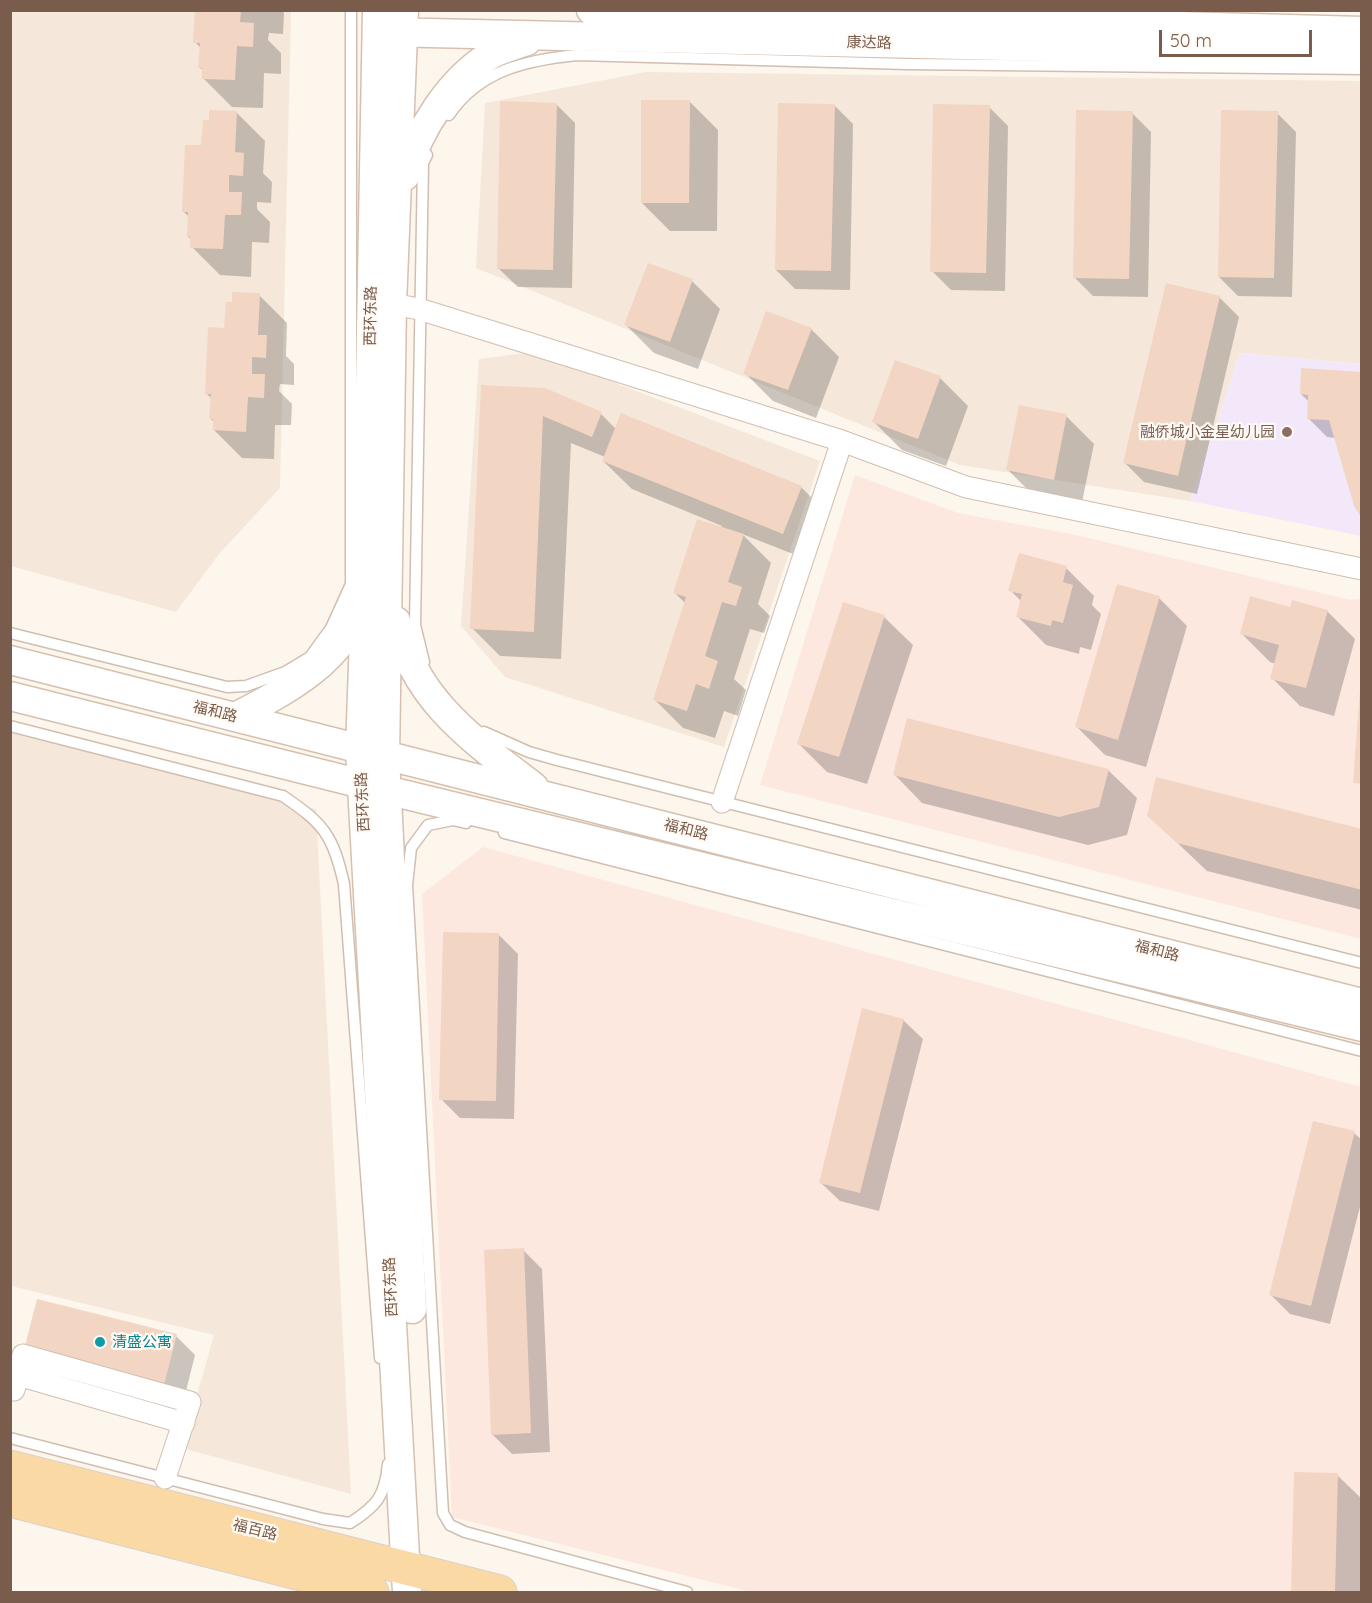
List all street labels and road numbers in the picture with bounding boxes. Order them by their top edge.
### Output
street label: 康达路 [846,34,892,52]
street label: 西环东路 [361,286,381,346]
street label: 福和路 [191,698,239,726]
street label: 西环东路 [352,772,374,832]
street label: 福和路 [662,816,710,844]
street label: 福和路 [1133,937,1181,965]
street label: 西环东路 [380,1257,402,1317]
street label: 福百路 [231,1516,279,1544]

